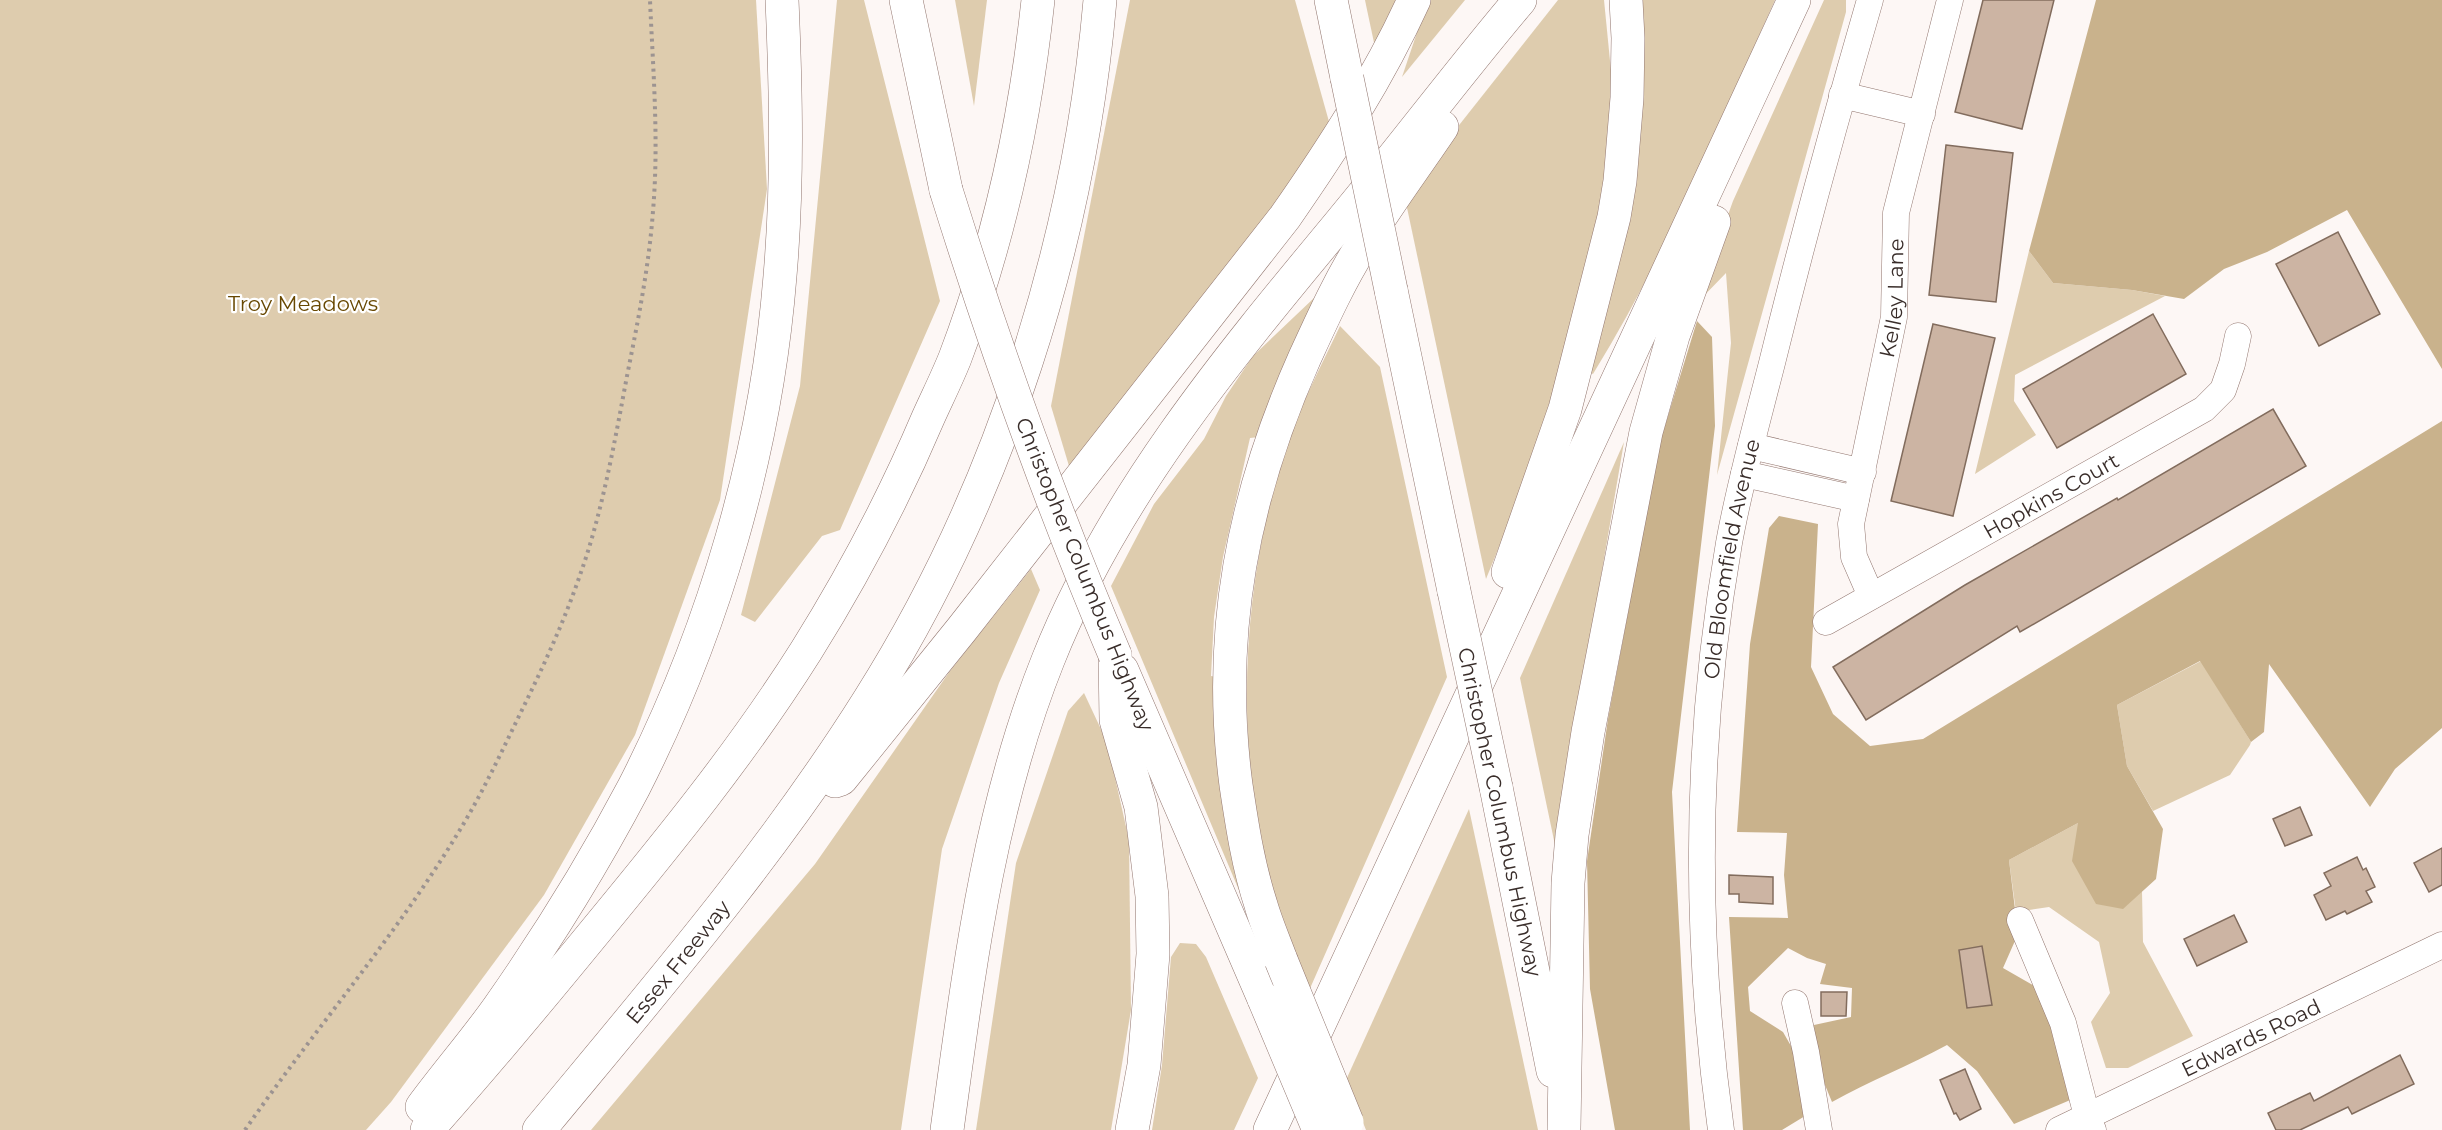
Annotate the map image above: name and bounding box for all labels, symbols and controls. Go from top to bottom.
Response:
street label: Kelley Lane [1873,238,1908,360]
park label: Troy Meadows [228,291,378,316]
street label: Christopher Columbus Highway [1011,414,1160,735]
street label: Old Bloomfield Avenue [1698,436,1764,680]
street label: Hopkins Court [1979,447,2123,543]
street label: Christopher Columbus Highway [1453,645,1547,979]
street label: Essex Freeway [620,894,735,1028]
street label: Edwards Road [2177,993,2325,1082]

